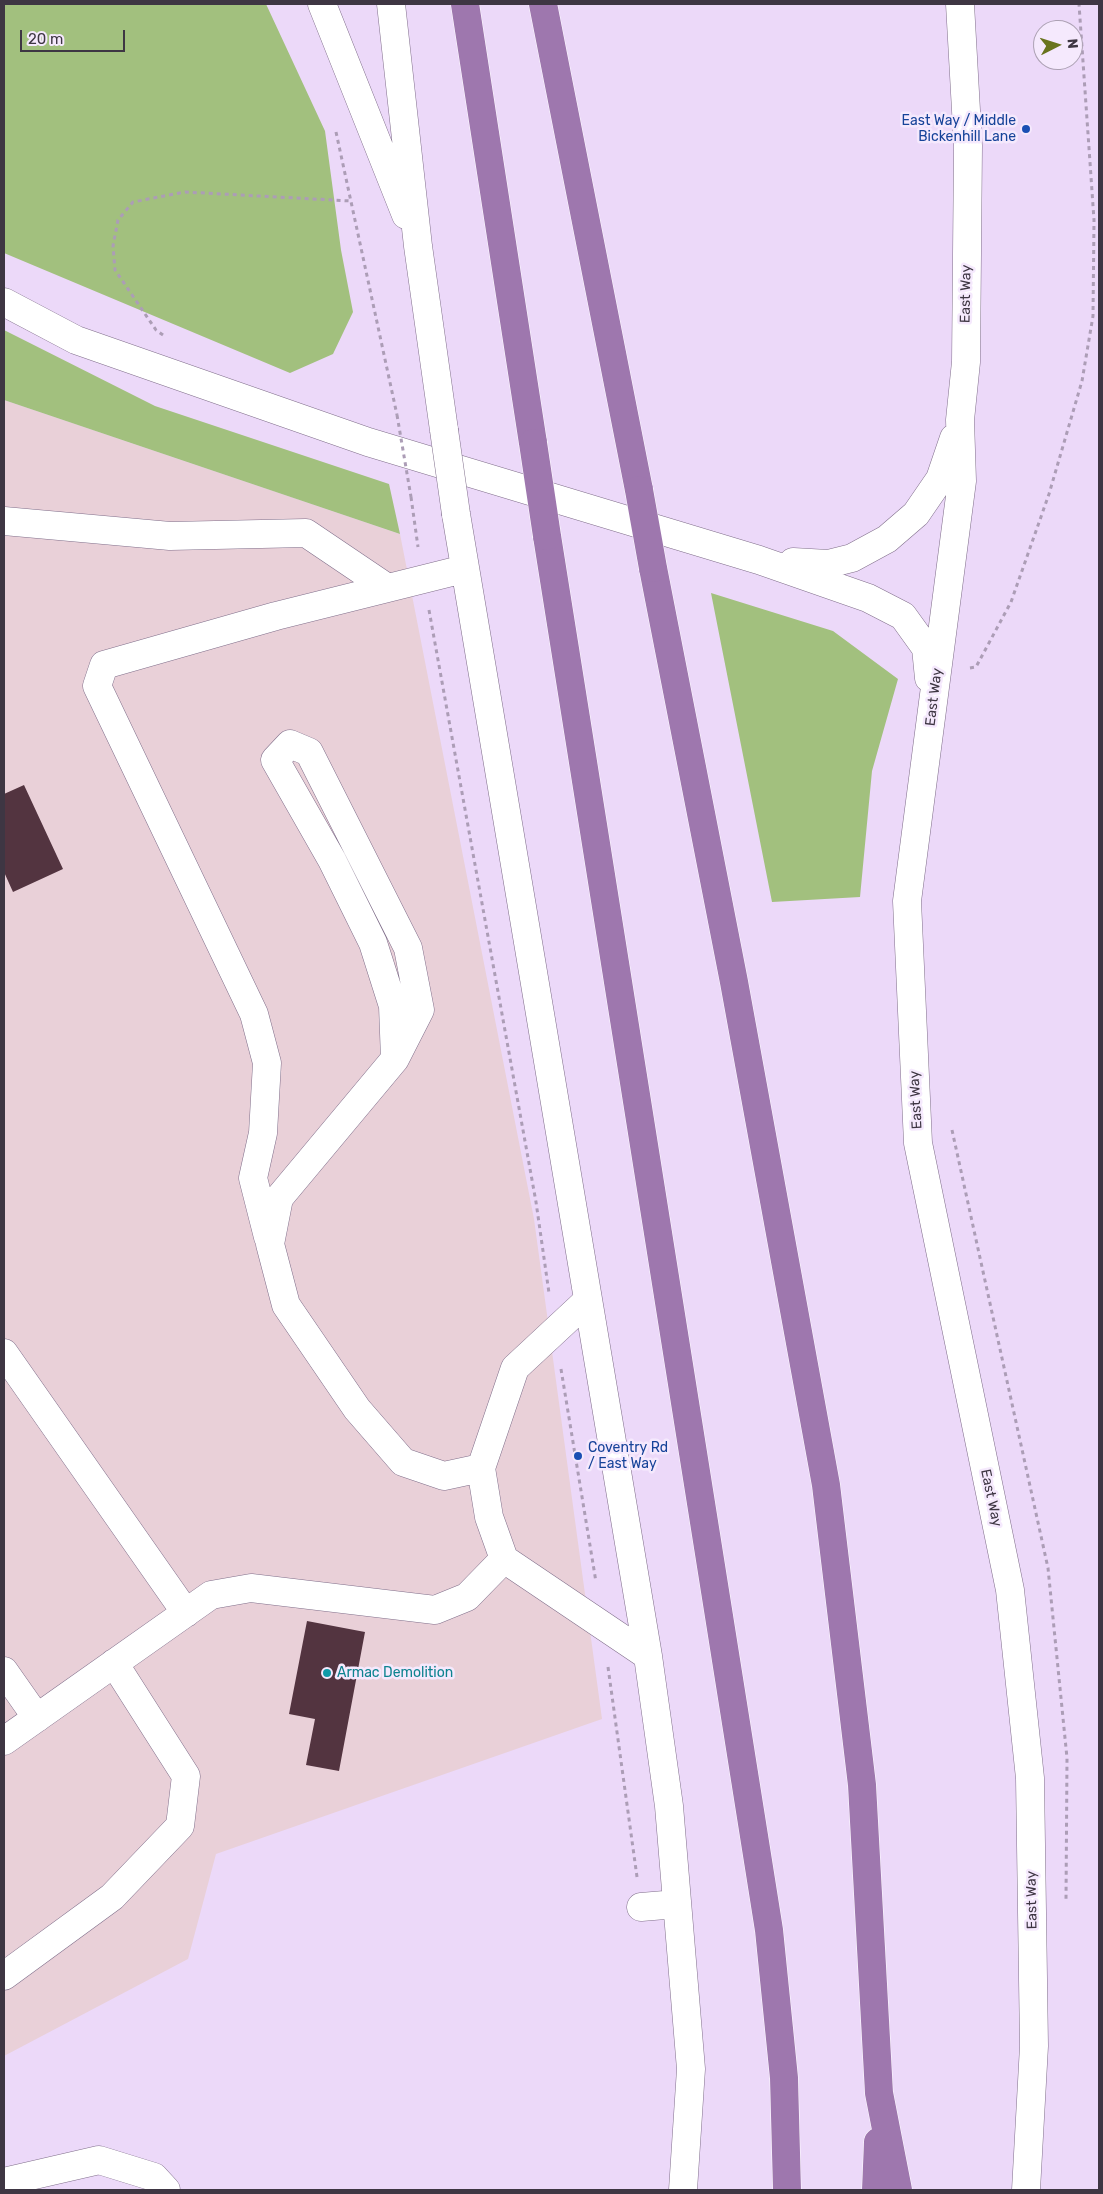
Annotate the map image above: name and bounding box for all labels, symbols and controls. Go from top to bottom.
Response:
scale bar [22,20,128,52]
north arrow [1033,20,1083,70]
text: 20 m [28,30,63,48]
text: N [1064,38,1081,49]
place label: East Way / Middle Bickenhill Lane [902,113,1016,146]
marker: East Way / Middle Bickenhill Lane [1020,123,1032,135]
street label: East Way [957,265,975,323]
street label: East Way [922,667,946,727]
street label: East Way [906,1070,926,1130]
place label: Coventry Rd / East Way [588,1440,668,1472]
marker: Coventry Rd / East Way [572,1450,584,1462]
street label: East Way [977,1468,1005,1528]
place label: Armac Demolition [337,1665,453,1681]
marker: Armac Demolition [321,1667,333,1679]
street label: East Way [1023,1871,1041,1929]

